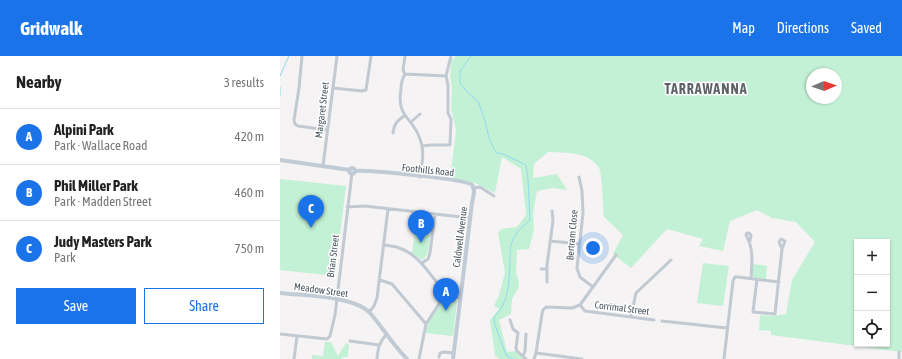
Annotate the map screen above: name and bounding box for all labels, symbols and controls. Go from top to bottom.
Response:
text: Gridwalk [20,17,82,39]
text: Map [732,20,755,36]
text: Directions [777,20,829,36]
text: Saved [851,20,882,36]
north arrow [806,68,842,104]
text: Nearby [16,72,62,92]
text: 3 results [224,75,264,90]
street label: Margaret Street [313,81,331,139]
district label: TARRAWANNA [664,81,748,97]
text: Alpini Park [54,121,114,138]
text: A [26,129,32,144]
text: 420 m [235,129,264,144]
text: Park · Wallace Road [54,138,147,153]
street label: Foothills Road [401,162,455,178]
text: Phil Miller Park [54,177,138,194]
text: B [26,185,32,200]
text: 460 m [235,185,264,200]
text: Park · Madden Street [54,194,152,209]
pin: C [298,195,324,228]
street label: Caldwell Avenue [451,206,469,268]
street label: Bertram Close [564,209,580,261]
pin: B [408,210,434,243]
text: Judy Masters Park [54,233,152,250]
street label: Brian Street [325,234,341,278]
your location [583,238,603,258]
map controls [854,239,890,347]
button: + [854,239,890,275]
text: C [26,241,32,256]
text: 750 m [235,241,264,256]
text: Park [54,250,76,265]
button: − [854,275,890,311]
pin: A [433,278,459,311]
street label: Meadow Street [293,281,349,299]
button: Save [16,288,136,324]
button: Share [144,288,264,324]
street label: Corrimal Street [594,299,650,317]
button: locate [854,311,890,347]

